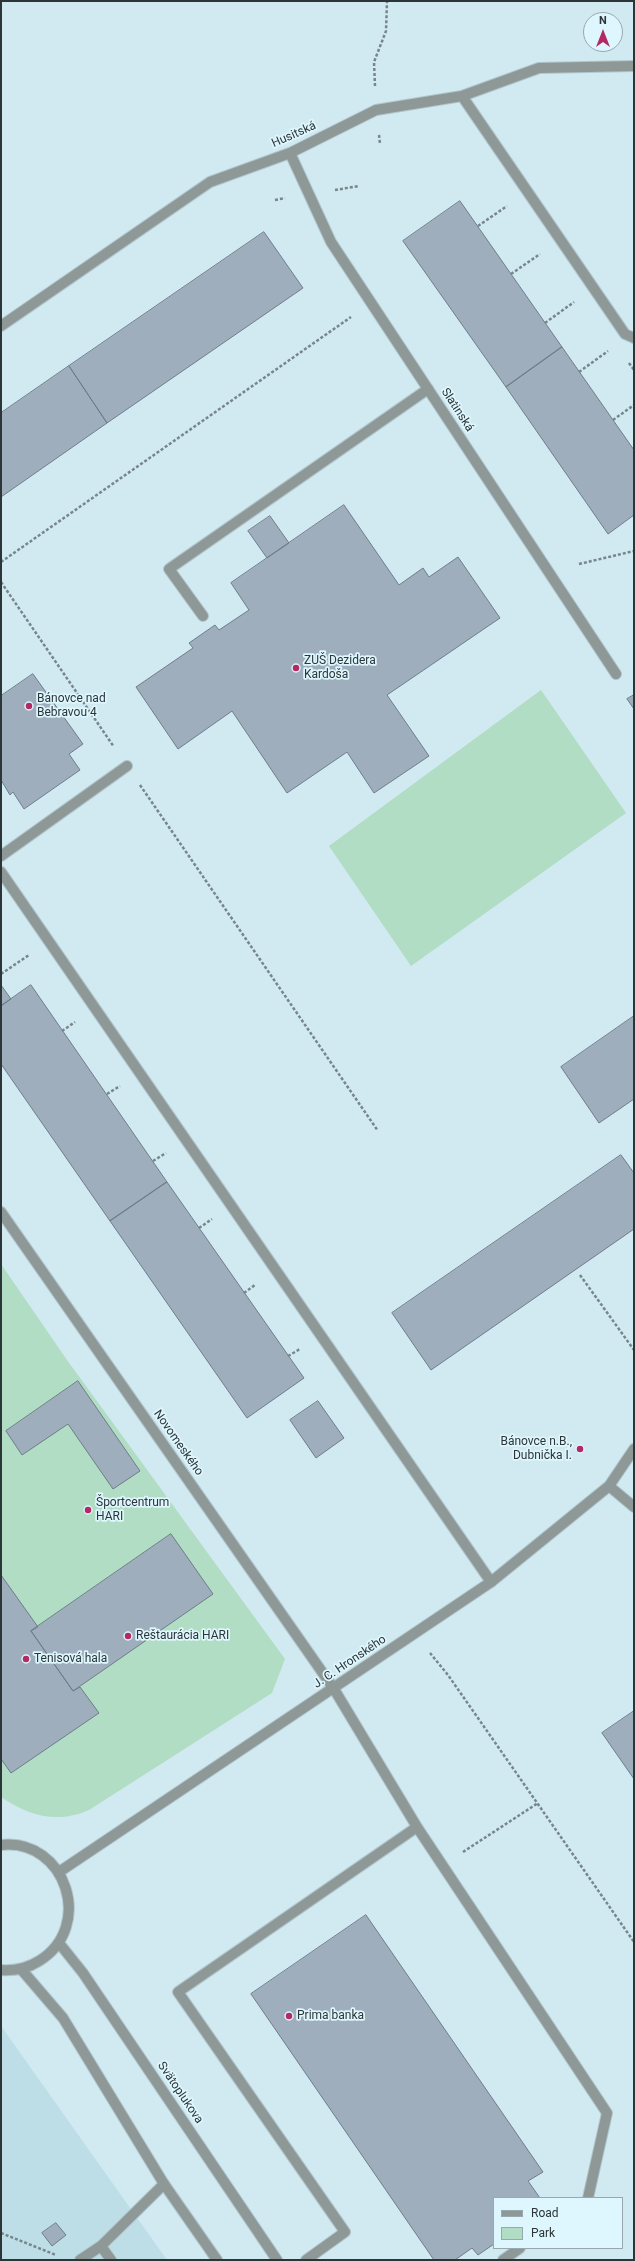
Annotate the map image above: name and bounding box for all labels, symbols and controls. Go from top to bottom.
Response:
north arrow [583,12,623,52]
text: N [599,14,607,27]
street label: Husitská [270,119,318,151]
street label: Slatinská [438,386,476,434]
place label: ZUŠ Dezidera Kardoša [304,654,376,682]
marker: ZUŠ Dezidera Kardoša [291,663,301,673]
place label: Bánovce nad Bebravou 4 [37,692,106,720]
marker: Bánovce nad Bebravou 4 [24,701,34,711]
street label: Novomeského [150,1407,206,1479]
place label: Bánovce n.B., Dubnička I. [500,1435,572,1463]
marker: Bánovce n.B., Dubnička I. [575,1444,585,1454]
place label: Športcentrum HARI [96,1496,169,1524]
marker: Športcentrum HARI [83,1505,93,1515]
place label: Reštaurácia HARI [136,1629,229,1643]
marker: Reštaurácia HARI [123,1631,133,1641]
street label: J. C. Hronského [311,1632,389,1692]
place label: Tenisová hala [34,1652,107,1666]
marker: Tenisová hala [21,1654,31,1664]
place label: Prima banka [297,2009,364,2023]
marker: Prima banka [284,2011,294,2021]
street label: Svätoplukova [154,2059,206,2127]
legend [493,2197,623,2249]
text: Road [531,2206,559,2220]
text: Park [531,2226,555,2240]

